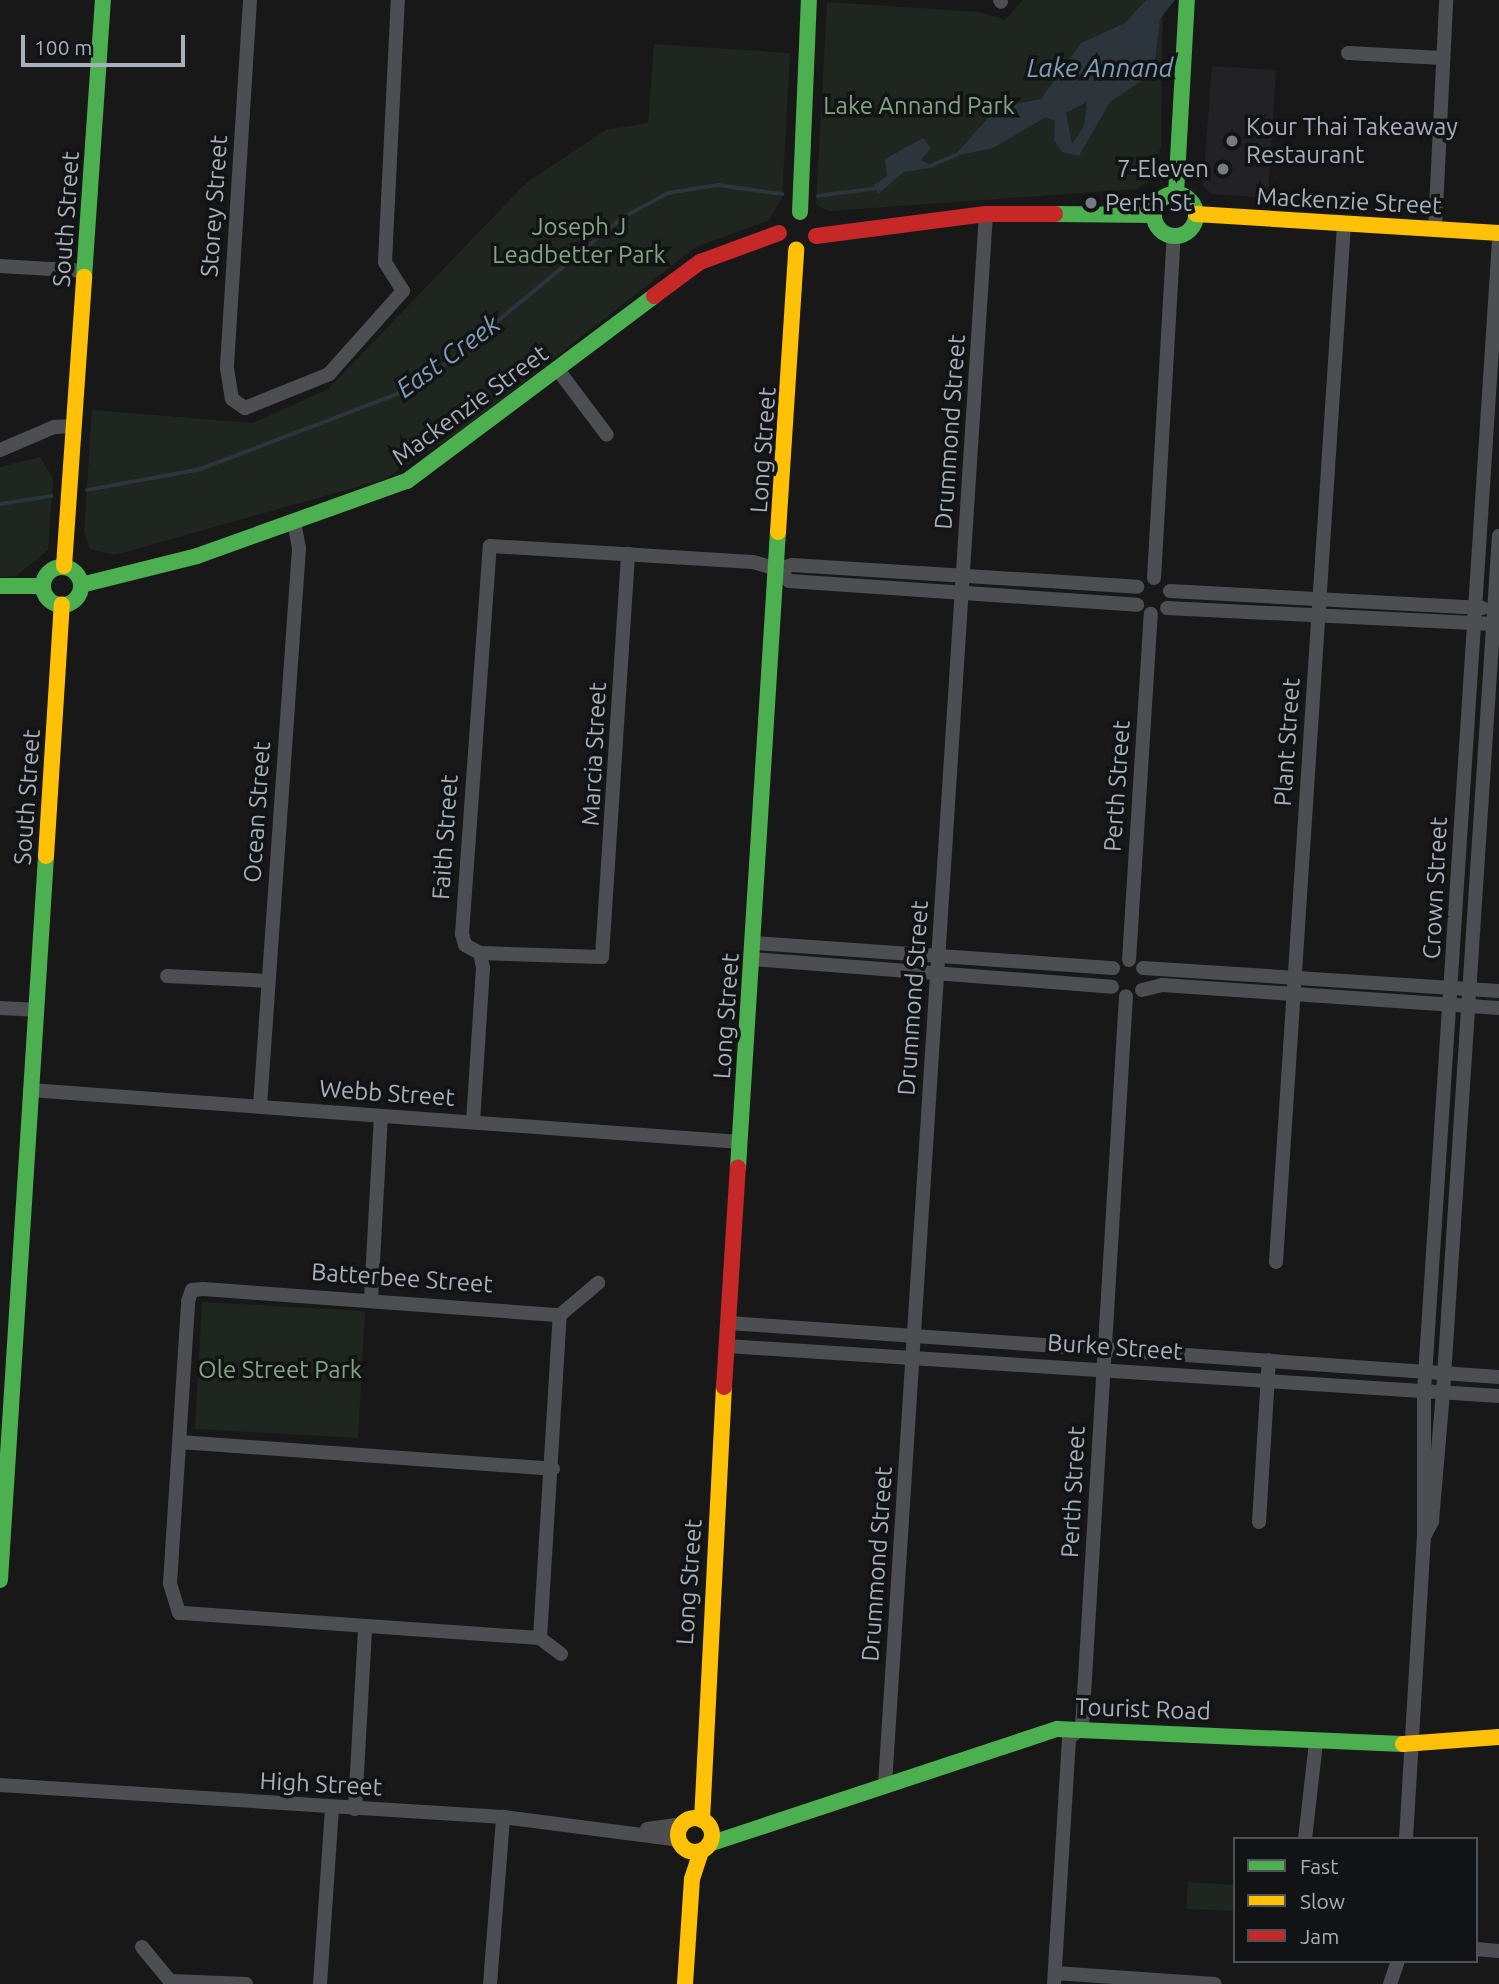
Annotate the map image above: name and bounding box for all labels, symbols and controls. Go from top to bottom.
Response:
scale bar [24,21,189,65]
text: 100 m [34,35,92,59]
water label: Lake Annand [1027,52,1173,84]
park label: Lake Annand Park [823,92,1015,120]
place label: Kour Thai Takeaway Restaurant [1246,113,1458,169]
marker: Kour Thai Takeaway Restaurant [1224,133,1240,149]
street label: Storey Street [195,134,233,278]
street label: South Street [47,150,85,288]
place label: 7-Eleven [1117,155,1209,183]
marker: 7-Eleven [1215,161,1231,177]
street label: Mackenzie Street [1256,182,1442,220]
place label: Perth St [1105,189,1192,217]
marker: Perth St [1083,195,1099,211]
park label: Joseph J Leadbetter Park [492,213,666,269]
water label: East Creek [390,308,506,404]
street label: Drummond Street [929,334,971,530]
street label: Mackenzie Street [386,339,554,471]
street label: Long Street [744,386,782,514]
street label: Plant Street [1268,677,1306,807]
street label: Marcia Street [576,681,612,827]
street label: Perth Street [1098,719,1136,853]
street label: South Street [8,728,46,866]
street label: Ocean Street [238,740,276,884]
street label: Faith Street [426,773,464,901]
street label: Crown Street [1417,816,1453,960]
street label: Drummond Street [892,900,934,1096]
street label: Long Street [707,952,745,1080]
street label: Webb Street [318,1074,456,1112]
street label: Batterbee Street [310,1257,494,1299]
street label: Burke Street [1046,1328,1184,1366]
park label: Ole Street Park [198,1356,362,1384]
street label: Perth Street [1055,1425,1091,1559]
street label: Drummond Street [856,1466,898,1662]
street label: Long Street [670,1518,708,1646]
street label: Tourist Road [1075,1692,1211,1726]
street label: High Street [259,1766,383,1802]
legend [1233,1837,1478,1963]
text: Fast [1300,1854,1338,1878]
text: Slow [1300,1889,1345,1913]
text: Jam [1300,1924,1339,1948]

